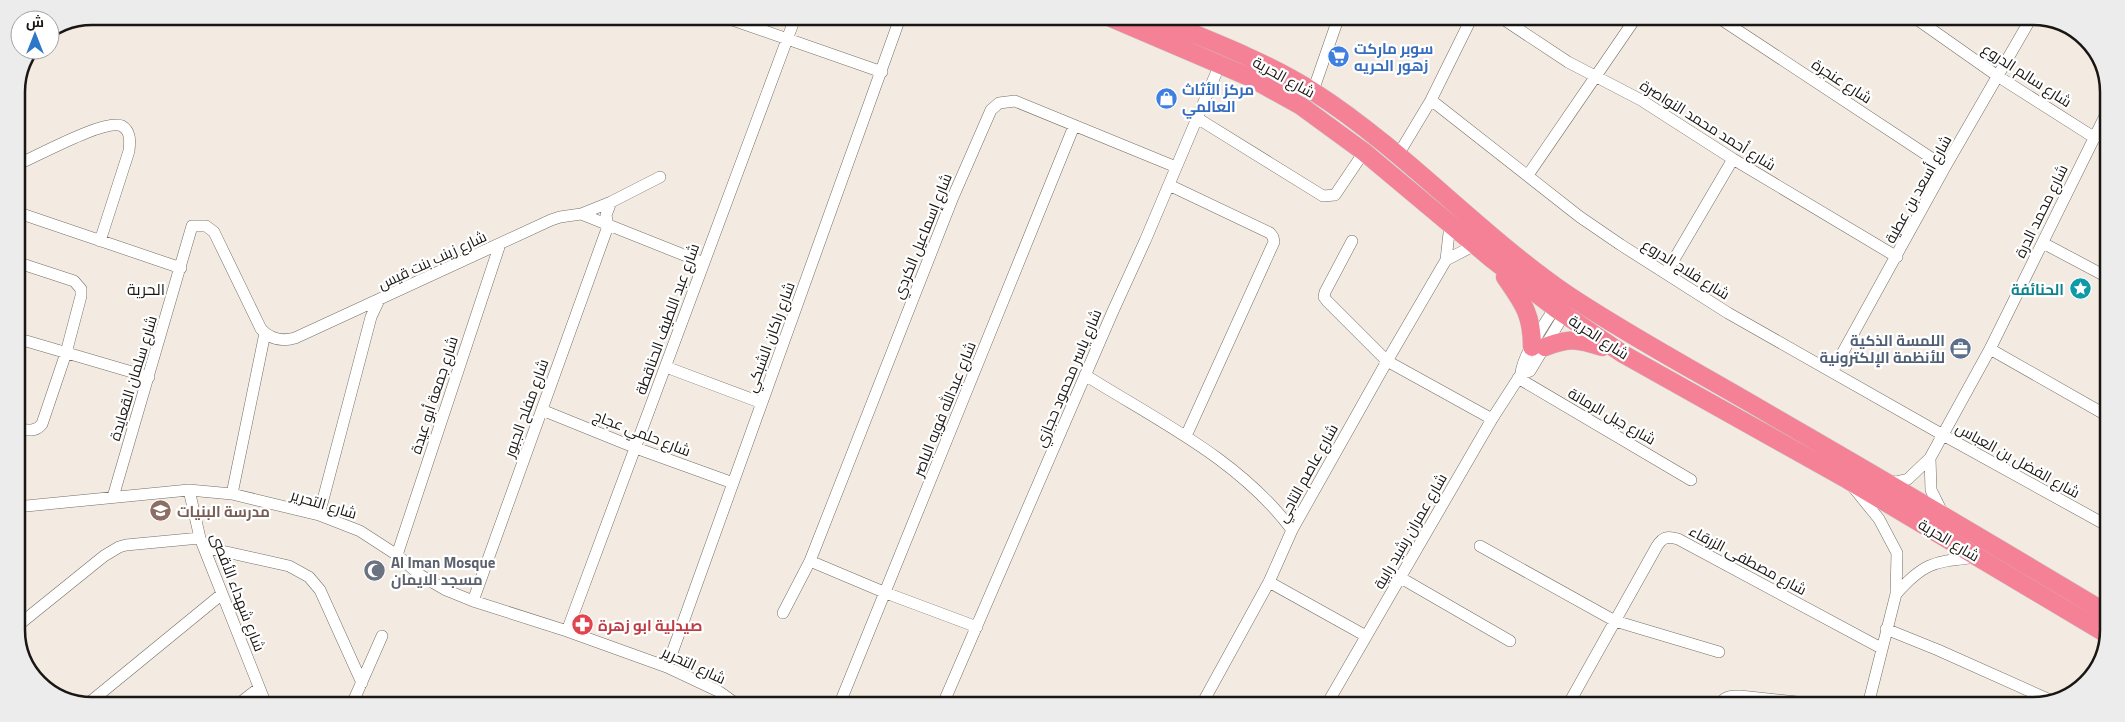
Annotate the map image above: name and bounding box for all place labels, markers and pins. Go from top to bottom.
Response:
place label: سوبر ماركت زهور الحريه [1354,37,1433,77]
supermarket icon: سوبر ماركت زهور الحريه [1326,45,1350,69]
place label: مركز الأثاث العالمي [1182,78,1254,119]
shop icon: مركز الأثاث العالمي [1154,86,1178,110]
place icon: الحنائفة [2068,277,2092,301]
place label: الحنائفة [2011,278,2064,301]
place label: اللمسة الذكية للأنظمة الإلكترونية [1820,329,1945,369]
office icon: اللمسة الذكية للأنظمة الإلكترونية [1949,337,1973,361]
school or university icon: مدرسة البنيات [149,499,173,523]
place label: مدرسة البنيات [177,500,270,523]
place label: Al Iman Mosque مسجد الايمان [391,551,496,591]
mosque icon: Al Iman Mosque مسجد الايمان [363,559,387,583]
pharmacy icon: صيدلية ابو زهرة [570,613,594,637]
place label: صيدلية ابو زهرة [598,614,703,637]

